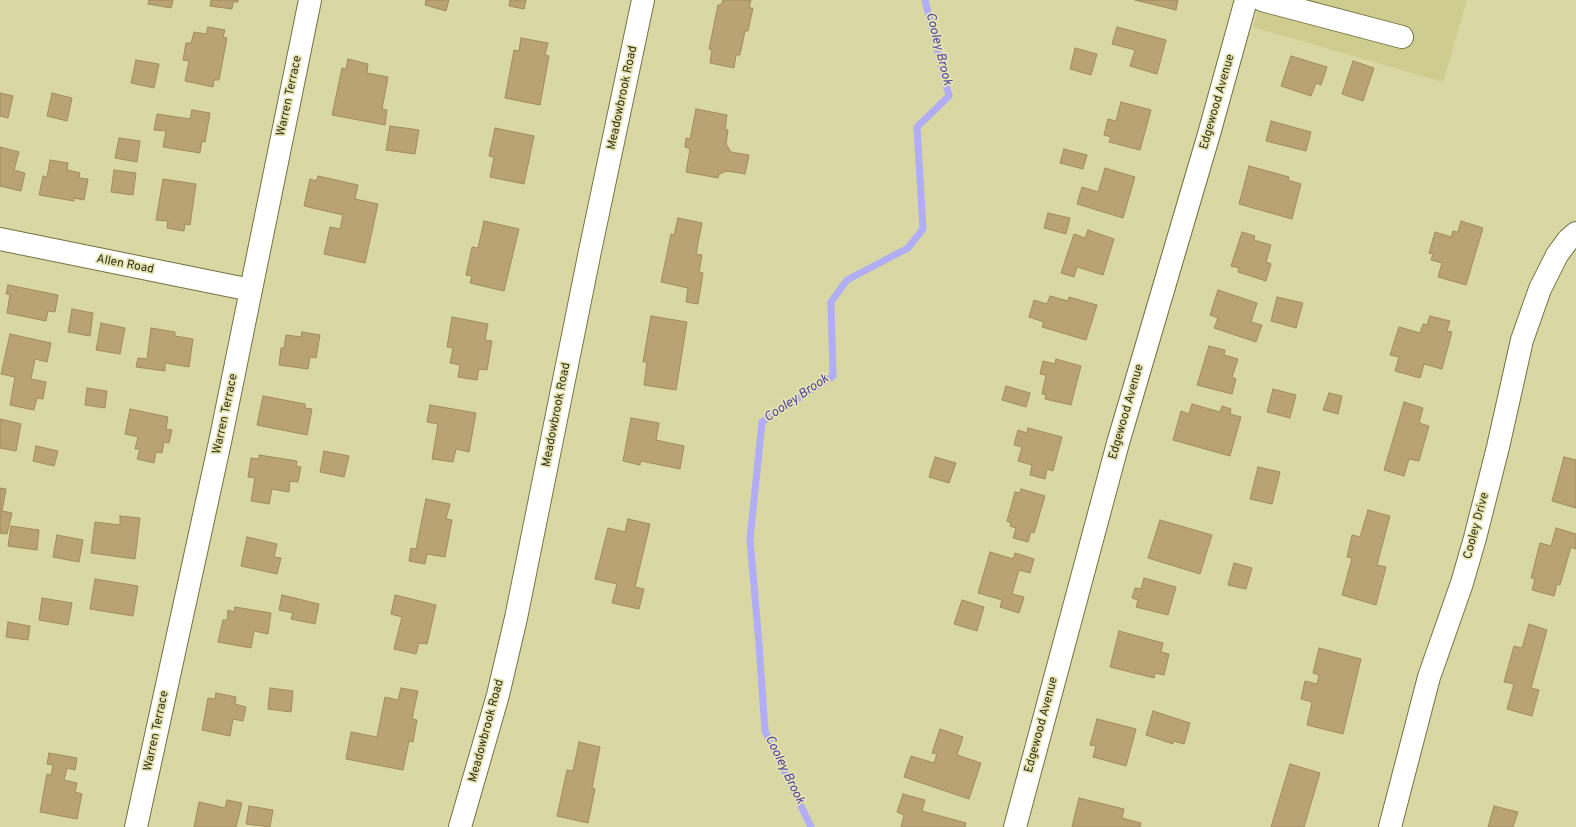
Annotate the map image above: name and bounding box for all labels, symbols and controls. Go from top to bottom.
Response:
water label: Cooley Brook [921,11,955,87]
street label: Meadowbrook Road [605,45,641,151]
street label: Edgewood Avenue [1198,53,1238,151]
street label: Warren Terrace [274,54,306,138]
street label: Allen Road [95,252,155,278]
street label: Meadowbrook Road [540,362,574,468]
street label: Edgewood Avenue [1107,363,1147,461]
street label: Warren Terrace [210,372,242,456]
water label: Cooley Brook [762,372,832,426]
street label: Cooley Drive [1461,491,1493,561]
street label: Edgewood Avenue [1022,676,1062,774]
street label: Meadowbrook Road [466,678,508,784]
street label: Warren Terrace [141,689,173,773]
water label: Cooley Brook [761,733,807,807]

